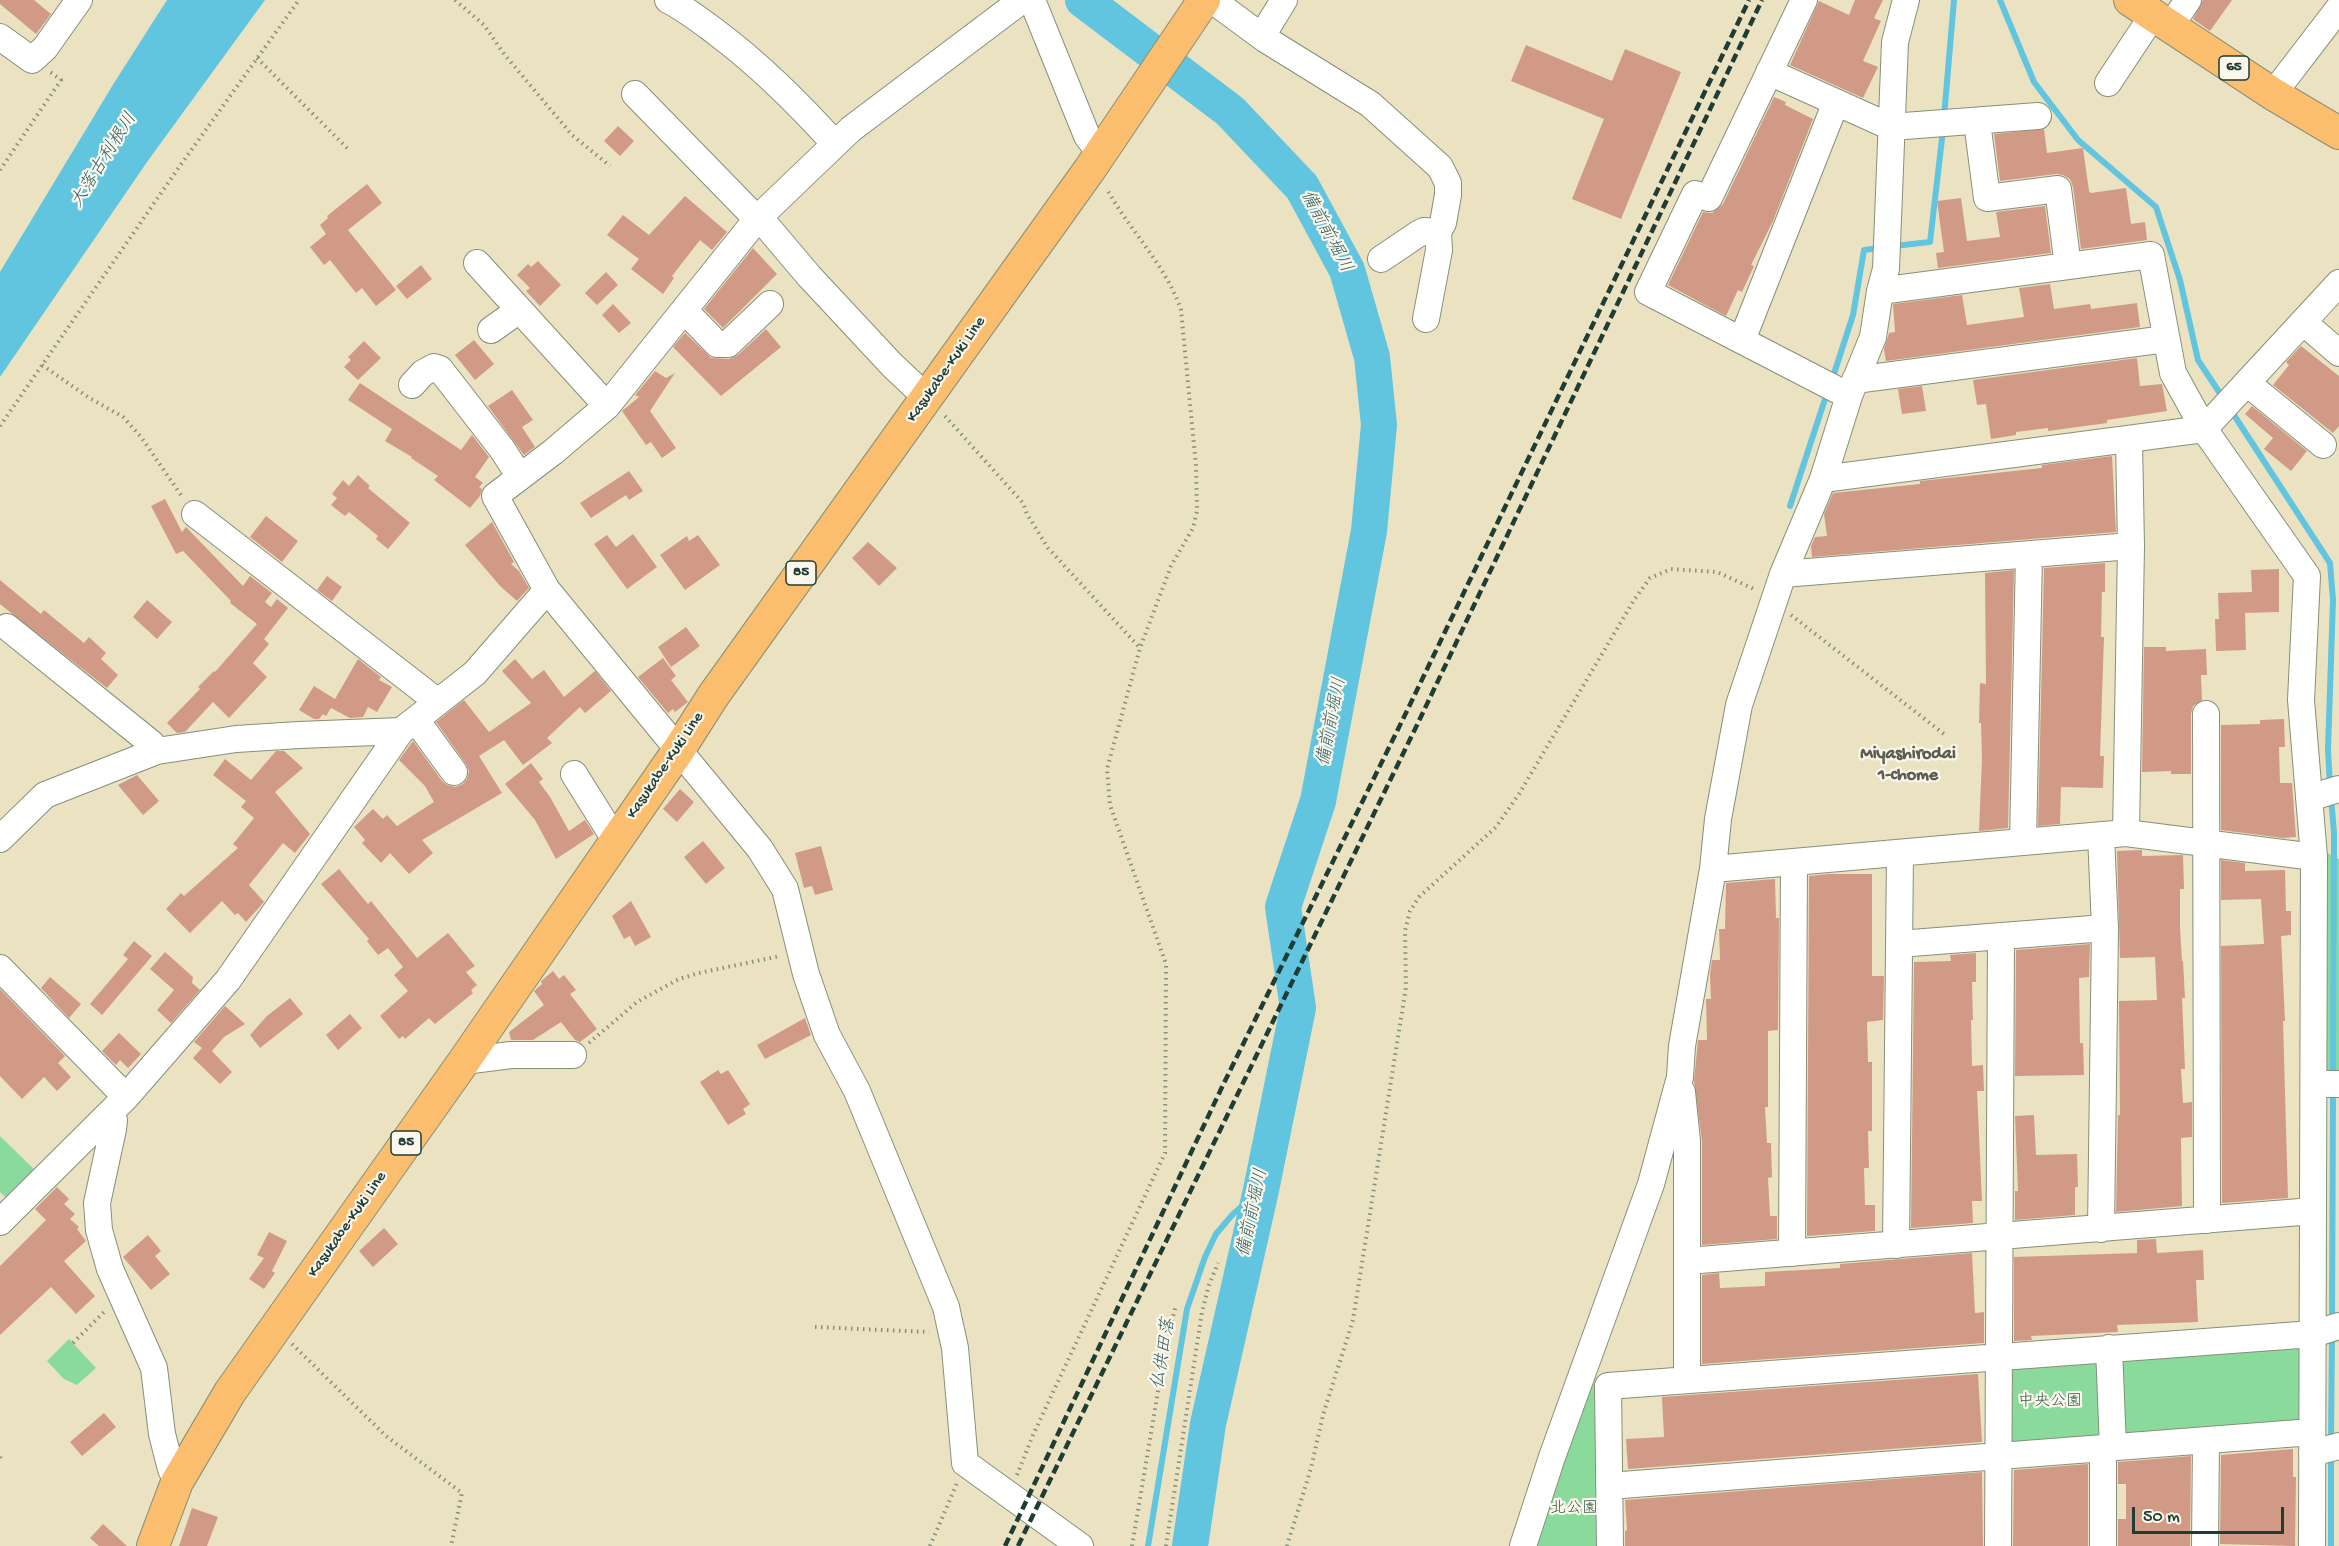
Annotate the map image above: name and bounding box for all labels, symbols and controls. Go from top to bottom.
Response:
road number: 65 [2219,56,2249,80]
water label: 大落古利根川 [67,109,143,213]
water label: 備前前堀川 [1294,187,1356,277]
street label: Kasukabe-Kuki Line [903,313,991,427]
road number: 85 [786,561,816,585]
water label: 備前前堀川 [1314,676,1352,768]
street label: Kasukabe-Kuki Line [623,709,709,823]
district label: Miyashirodai 1-chome [1860,744,1956,786]
road number: 85 [391,1131,421,1155]
water label: 備前前堀川 [1234,1167,1274,1259]
street label: Kasukabe-Kuki Line [304,1168,392,1282]
water label: 仏供田落 [1149,1317,1181,1391]
park label: 中央公園 [2018,1393,2082,1413]
scale bar [2135,1495,2286,1533]
park label: 北公園 [1550,1500,1598,1520]
text: 50 m [2143,1507,2180,1528]

